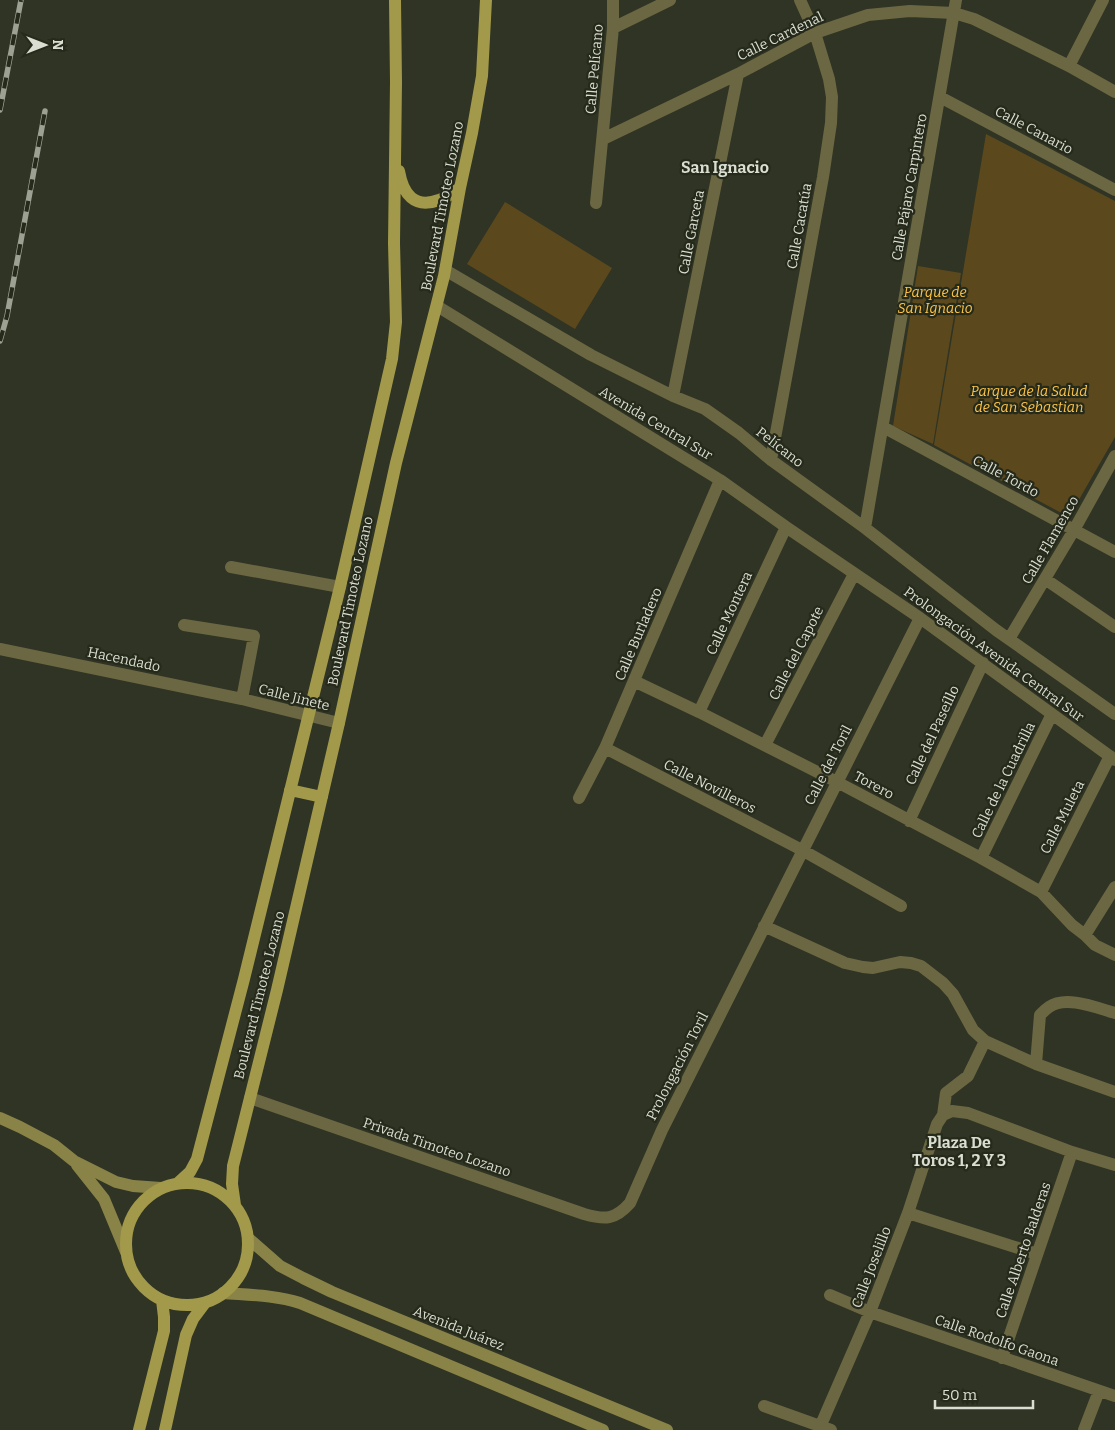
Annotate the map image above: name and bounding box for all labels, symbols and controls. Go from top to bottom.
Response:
street label: Calle Cardenal [734,8,826,65]
north arrow [20,20,70,70]
street label: Calle Pelícano [582,23,607,115]
text: N [49,40,66,51]
street label: Calle Canario [992,103,1076,158]
street label: Calle Pájaro Carpintero [888,112,931,262]
street label: Boulevard Timoteo Lozano [418,120,467,292]
district label: San Ignacio [681,158,769,177]
street label: Calle Cacatúa [784,181,816,271]
street label: Calle Garceta [675,188,708,276]
park label: Parque de San Ignacio [898,284,973,317]
street label: Avenida Central Sur [596,383,715,464]
park label: Parque de la Salud de San Sebastian [971,383,1087,416]
street label: Pelícano [753,424,807,471]
street label: Calle Tordo [970,452,1042,501]
street label: Calle Flamenco [1018,493,1083,587]
street label: Boulevard Timoteo Lozano [324,515,377,687]
street label: Calle Montera [703,569,756,658]
street label: Prolongación Avenida Central Sur [900,583,1087,725]
street label: Calle Burladero [611,585,666,683]
street label: Calle del Capote [765,603,827,703]
street label: Hacendado [86,643,162,676]
street label: Calle Jinete [257,680,331,715]
street label: Calle del Paseíllo [902,683,963,788]
street label: Calle de la Cuadrilla [968,719,1039,841]
street label: Calle del Toril [801,722,856,808]
street label: Calle Novilleros [661,756,759,817]
street label: Torero [851,768,897,803]
street label: Calle Muleta [1037,777,1088,857]
street label: Boulevard Timoteo Lozano [230,909,289,1081]
street label: Prolongación Toril [643,1009,712,1123]
street label: Privada Timoteo Lozano [361,1114,513,1181]
district label: Plaza De Toros 1, 2 Y 3 [912,1133,1006,1170]
street label: Calle Alberto Balderas [992,1180,1055,1320]
street label: Calle Joselillo [848,1224,895,1310]
street label: Avenida Juárez [411,1302,507,1355]
street label: Calle Rodolfo Gaona [933,1311,1061,1370]
scale bar [935,1378,1032,1410]
text: 50 m [942,1386,978,1404]

